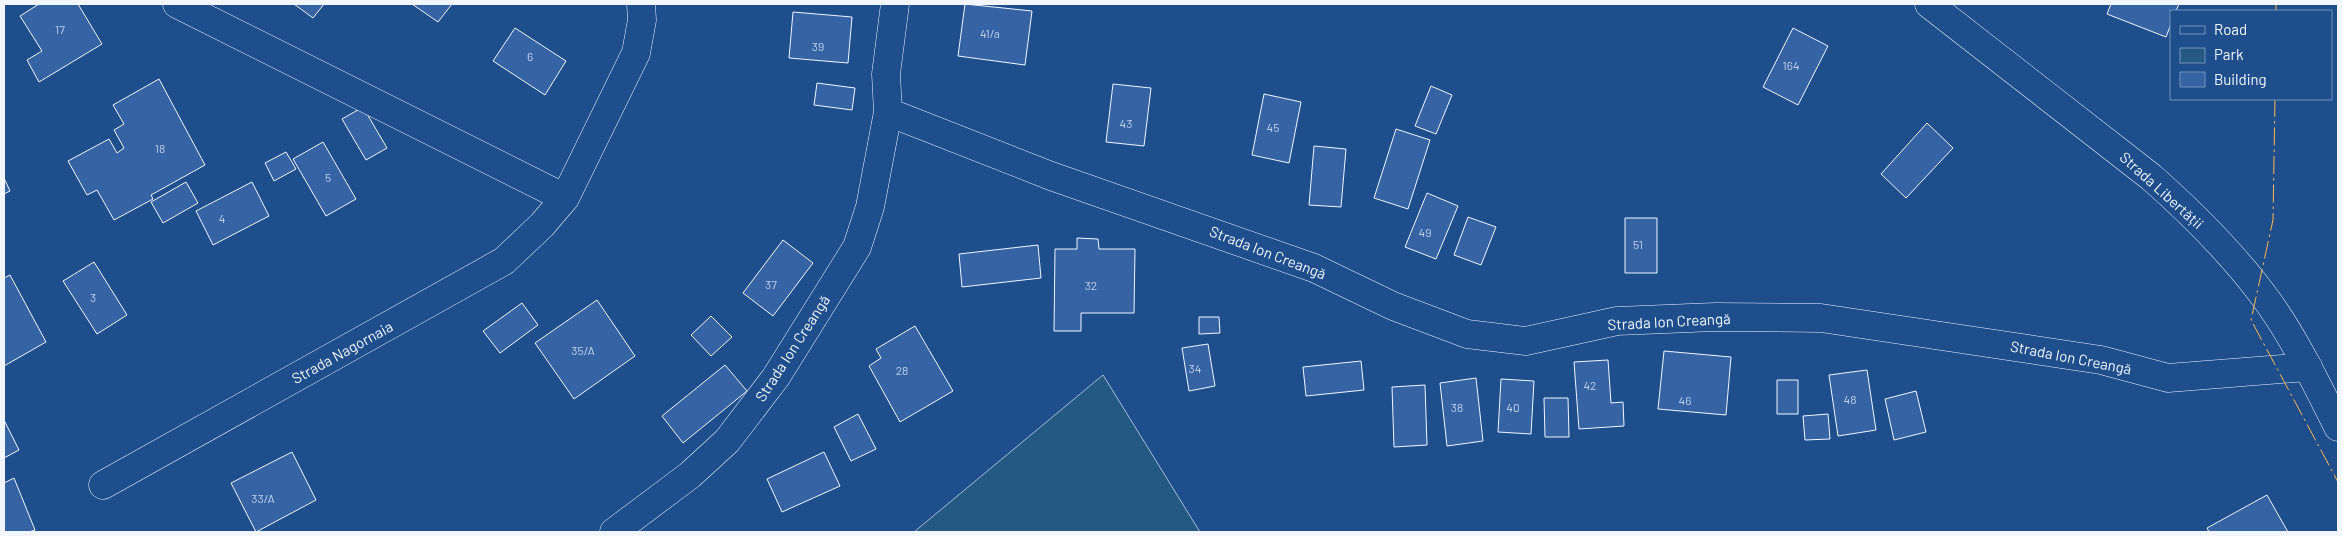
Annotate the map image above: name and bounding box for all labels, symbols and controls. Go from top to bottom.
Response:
legend [2170,10,2332,100]
text: Road [2214,20,2247,38]
house number: 17 [55,22,65,36]
house number: 41/a [980,26,1000,40]
house number: 39 [812,39,824,53]
text: Park [2214,45,2244,63]
house number: 6 [527,49,533,63]
house number: 164 [1783,58,1800,72]
text: Building [2214,70,2267,88]
house number: 43 [1120,116,1132,130]
house number: 45 [1267,120,1279,134]
house number: 18 [155,141,165,155]
street label: Strada Libertății [2116,148,2208,232]
house number: 5 [325,170,331,184]
house number: 4 [219,211,225,225]
street label: Strada Ion Creangă [1207,222,1329,282]
house number: 49 [1419,225,1431,239]
house number: 51 [1633,237,1643,251]
house number: 37 [765,277,777,291]
house number: 32 [1085,278,1097,292]
house number: 3 [90,290,96,304]
street label: Strada Ion Creangă [751,291,833,405]
street label: Strada Ion Creangă [1607,309,1731,333]
street label: Strada Nagornaia [288,317,396,387]
street label: Strada Ion Creangă [2009,336,2133,378]
house number: 35/A [571,343,595,357]
house number: 34 [1189,361,1201,375]
house number: 28 [896,363,908,377]
house number: 42 [1583,378,1597,392]
house number: 48 [1844,392,1856,406]
house number: 46 [1679,393,1691,407]
house number: 38 [1451,400,1463,414]
house number: 40 [1506,400,1520,414]
house number: 33/A [251,491,275,505]

